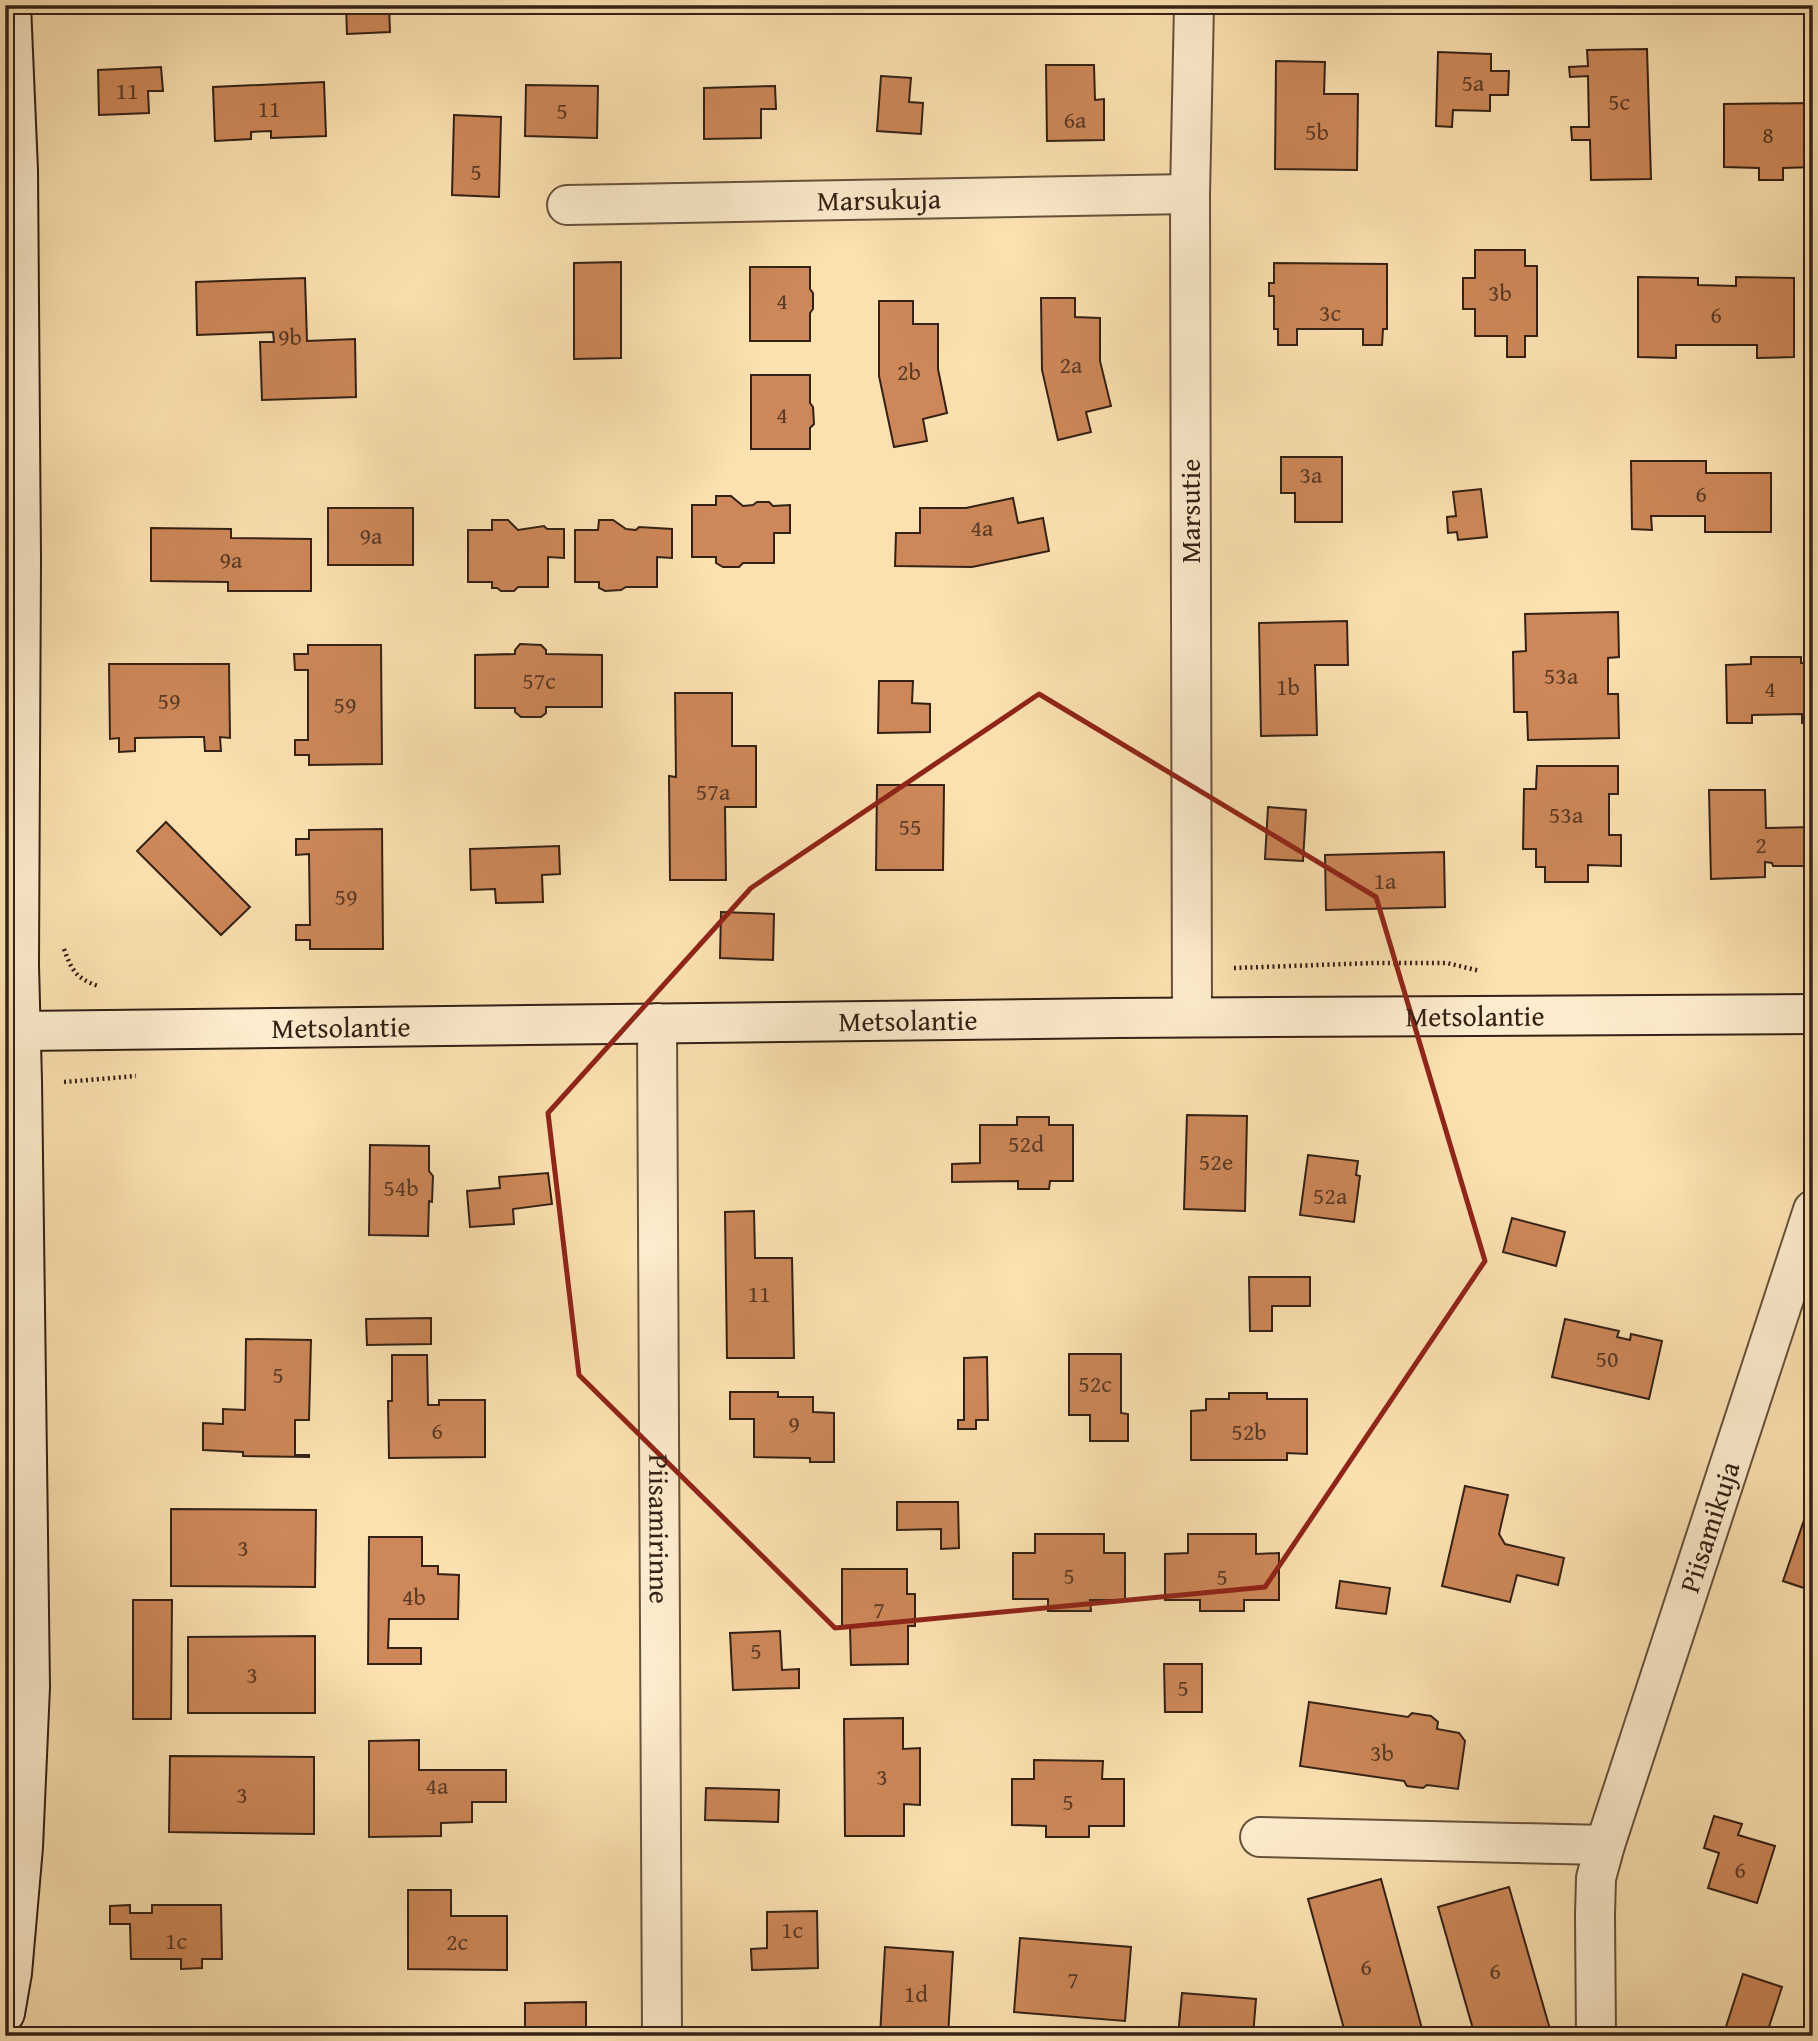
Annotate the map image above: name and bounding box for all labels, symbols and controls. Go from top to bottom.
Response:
house number: 5a [1462,65,1485,100]
house number: 11 [115,73,139,108]
house number: 5c [1608,84,1630,119]
house number: 11 [257,91,281,126]
house number: 5 [556,93,568,128]
house number: 6a [1064,102,1087,137]
house number: 5b [1305,114,1329,149]
house number: 8 [1762,117,1774,152]
house number: 5 [470,154,482,189]
street label: Marsukuja [817,177,942,221]
house number: 3b [1488,275,1512,310]
house number: 4 [776,283,788,318]
house number: 3c [1319,295,1341,330]
house number: 6 [1710,297,1722,332]
house number: 9b [278,319,302,354]
house number: 2a [1060,347,1083,382]
house number: 2b [897,354,921,389]
house number: 4 [776,397,788,432]
house number: 3a [1300,457,1323,492]
street label: Marsutie [1169,459,1210,563]
house number: 6 [1695,476,1707,511]
house number: 4a [971,510,994,545]
house number: 9a [360,518,383,553]
house number: 9a [220,542,243,577]
house number: 53a [1544,658,1579,693]
house number: 57c [522,663,556,698]
house number: 1b [1276,669,1300,704]
house number: 4 [1764,671,1776,706]
house number: 59 [157,683,181,718]
house number: 59 [333,687,357,722]
house number: 57a [696,774,731,809]
house number: 53a [1549,797,1584,832]
house number: 55 [898,809,922,844]
house number: 2 [1755,827,1767,862]
house number: 1a [1374,863,1397,898]
house number: 59 [334,879,358,914]
street label: Metsolantie [1405,995,1545,1036]
street label: Metsolantie [838,999,978,1041]
street label: Metsolantie [271,1005,411,1048]
house number: 52d [1008,1126,1044,1161]
house number: 52e [1199,1144,1233,1179]
house number: 54b [383,1170,419,1205]
house number: 52a [1313,1178,1348,1213]
house number: 11 [747,1276,771,1311]
house number: 50 [1595,1341,1619,1376]
house number: 5 [272,1357,284,1392]
house number: 52c [1078,1366,1112,1401]
house number: 9 [788,1406,800,1441]
house number: 6 [431,1413,443,1448]
house number: 52b [1231,1414,1267,1449]
street label: Piisamirinne [639,1454,681,1604]
street label: Piisamikuja [1668,1455,1750,1598]
house number: 3 [237,1530,249,1565]
house number: 5 [1063,1558,1075,1593]
house number: 5 [1216,1559,1228,1594]
house number: 4b [402,1579,426,1614]
house number: 7 [873,1592,885,1627]
house number: 5 [750,1633,762,1668]
house number: 3 [246,1657,258,1692]
house number: 5 [1177,1670,1189,1705]
house number: 3b [1370,1735,1394,1770]
house number: 3 [876,1759,888,1794]
house number: 4a [426,1768,449,1803]
house number: 3 [236,1777,248,1812]
house number: 5 [1062,1784,1074,1819]
house number: 6 [1734,1852,1746,1887]
house number: 1c [781,1912,803,1947]
house number: 1c [165,1923,187,1958]
house number: 2c [446,1924,468,1959]
house number: 6 [1360,1949,1372,1984]
house number: 6 [1489,1953,1501,1988]
house number: 7 [1067,1962,1079,1997]
house number: 1d [904,1976,928,2011]

